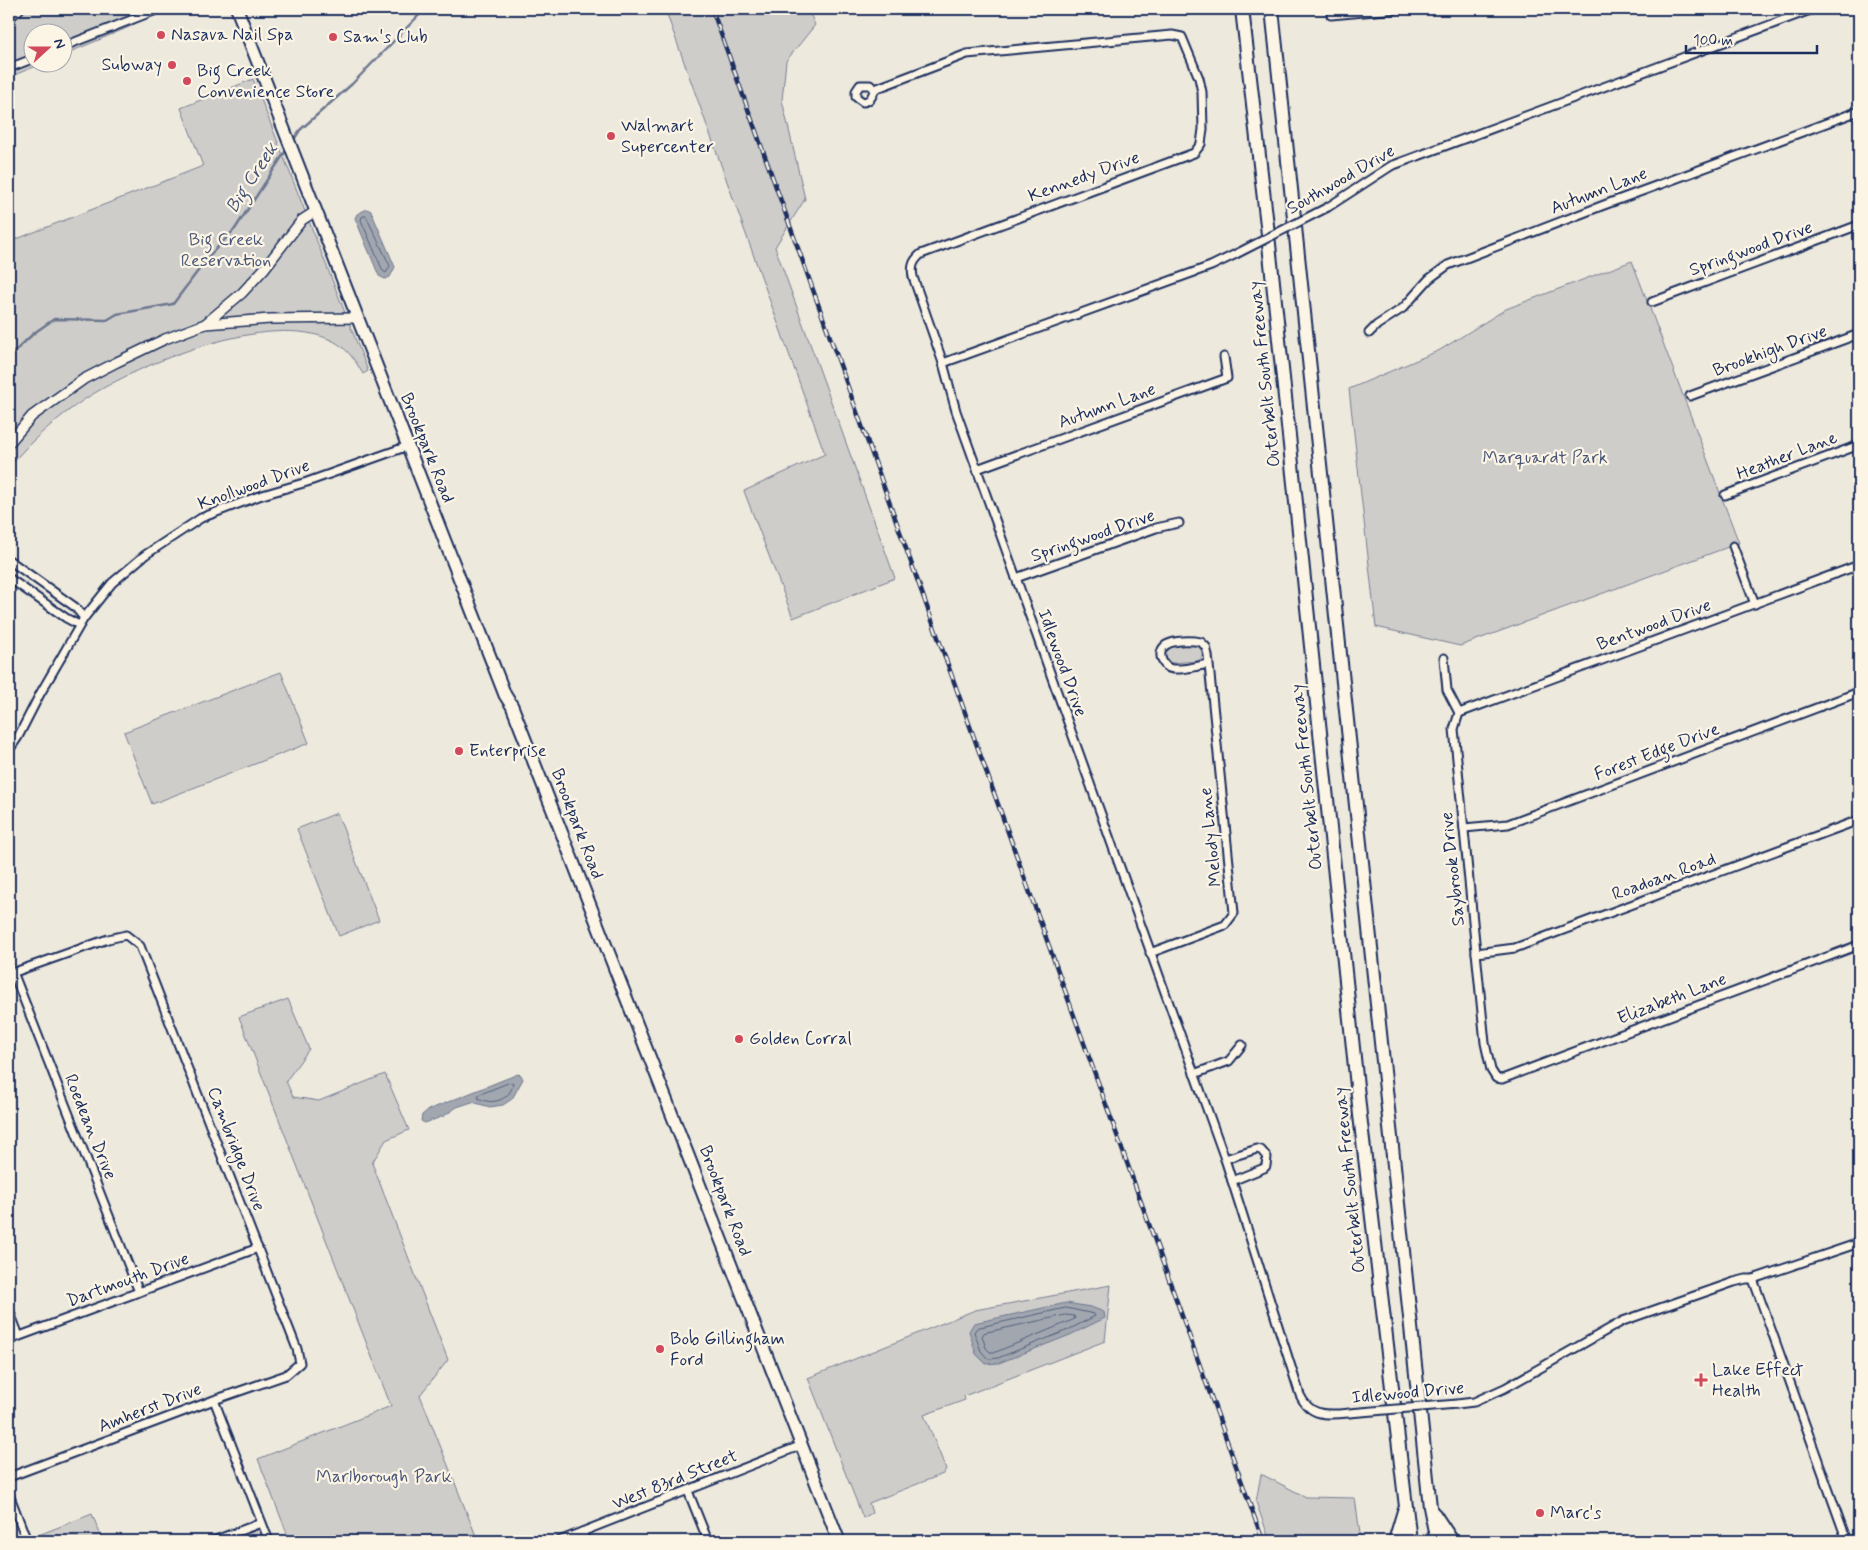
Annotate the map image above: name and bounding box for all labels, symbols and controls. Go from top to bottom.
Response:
north arrow [22,22,72,72]
scale bar [1686,22,1817,54]
place label: Nasava Nail Spa [171,23,294,47]
place label: Sam's Club [343,25,428,49]
marker: Nasava Nail Spa [155,29,167,41]
marker: Sam's Club [327,31,339,43]
text: 100 m [1693,31,1733,51]
text: N [49,36,69,51]
place label: Subway [101,53,162,77]
marker: Subway [166,59,178,71]
place label: Big Creek Convenience Store [197,59,335,104]
marker: Big Creek Convenience Store [181,75,193,87]
place label: Walmart Supercenter [621,114,714,159]
marker: Walmart Supercenter [605,130,617,142]
water label: Big Creek [220,137,286,219]
street label: Southwood Drive [1283,139,1399,221]
street label: Kennedy Drive [1025,146,1143,208]
street label: Autumn Lane [1547,162,1651,220]
street label: Springwood Drive [1686,216,1817,284]
park label: Big Creek Reservation [181,228,271,273]
street label: Outerbelt South Freeway [1243,280,1287,468]
street label: Brookhigh Drive [1710,319,1831,384]
street label: Autumn Lane [1055,377,1159,435]
street label: Brookpark Road [394,389,460,507]
street label: Heather Lane [1733,426,1841,486]
park label: Marquardt Park [1482,446,1608,470]
street label: Knollwood Drive [195,454,313,516]
street label: Springwood Drive [1028,504,1159,570]
street label: Bentwood Drive [1594,593,1714,657]
street label: Idlewood Drive [1031,606,1093,720]
street label: Outerbelt South Freeway [1285,683,1329,871]
street label: Forest Edge Drive [1591,717,1724,789]
place label: Enterprise [469,739,547,763]
marker: Enterprise [453,745,465,757]
street label: Brookpark Road [545,765,609,883]
street label: Melody Lane [1194,786,1228,888]
street label: Saybrook Drive [1435,811,1471,927]
street label: Roadoan Road [1609,847,1719,907]
street label: Elizabeth Lane [1614,967,1730,1031]
place label: Golden Corral [749,1027,852,1051]
marker: Golden Corral [733,1033,745,1045]
street label: Roedean Drive [58,1071,122,1183]
street label: Cambridge Drive [200,1083,271,1215]
street label: Outerbelt South Freeway [1328,1086,1372,1274]
street label: Brookpark Road [693,1142,757,1260]
street label: Dartmouth Drive [63,1247,193,1313]
place label: Bob Gillingham Ford [670,1327,785,1372]
marker: Bob Gillingham Ford [654,1343,666,1355]
place label: Lake Effect Health [1712,1358,1804,1403]
marker: Lake Effect Health [1694,1373,1708,1387]
street label: Idlewood Drive [1351,1376,1465,1410]
street label: Amherst Drive [95,1377,205,1439]
street label: West 83rd Street [609,1444,741,1516]
park label: Marlborough Park [316,1465,452,1489]
place label: Marc's [1550,1501,1602,1525]
marker: Marc's [1534,1507,1546,1519]

